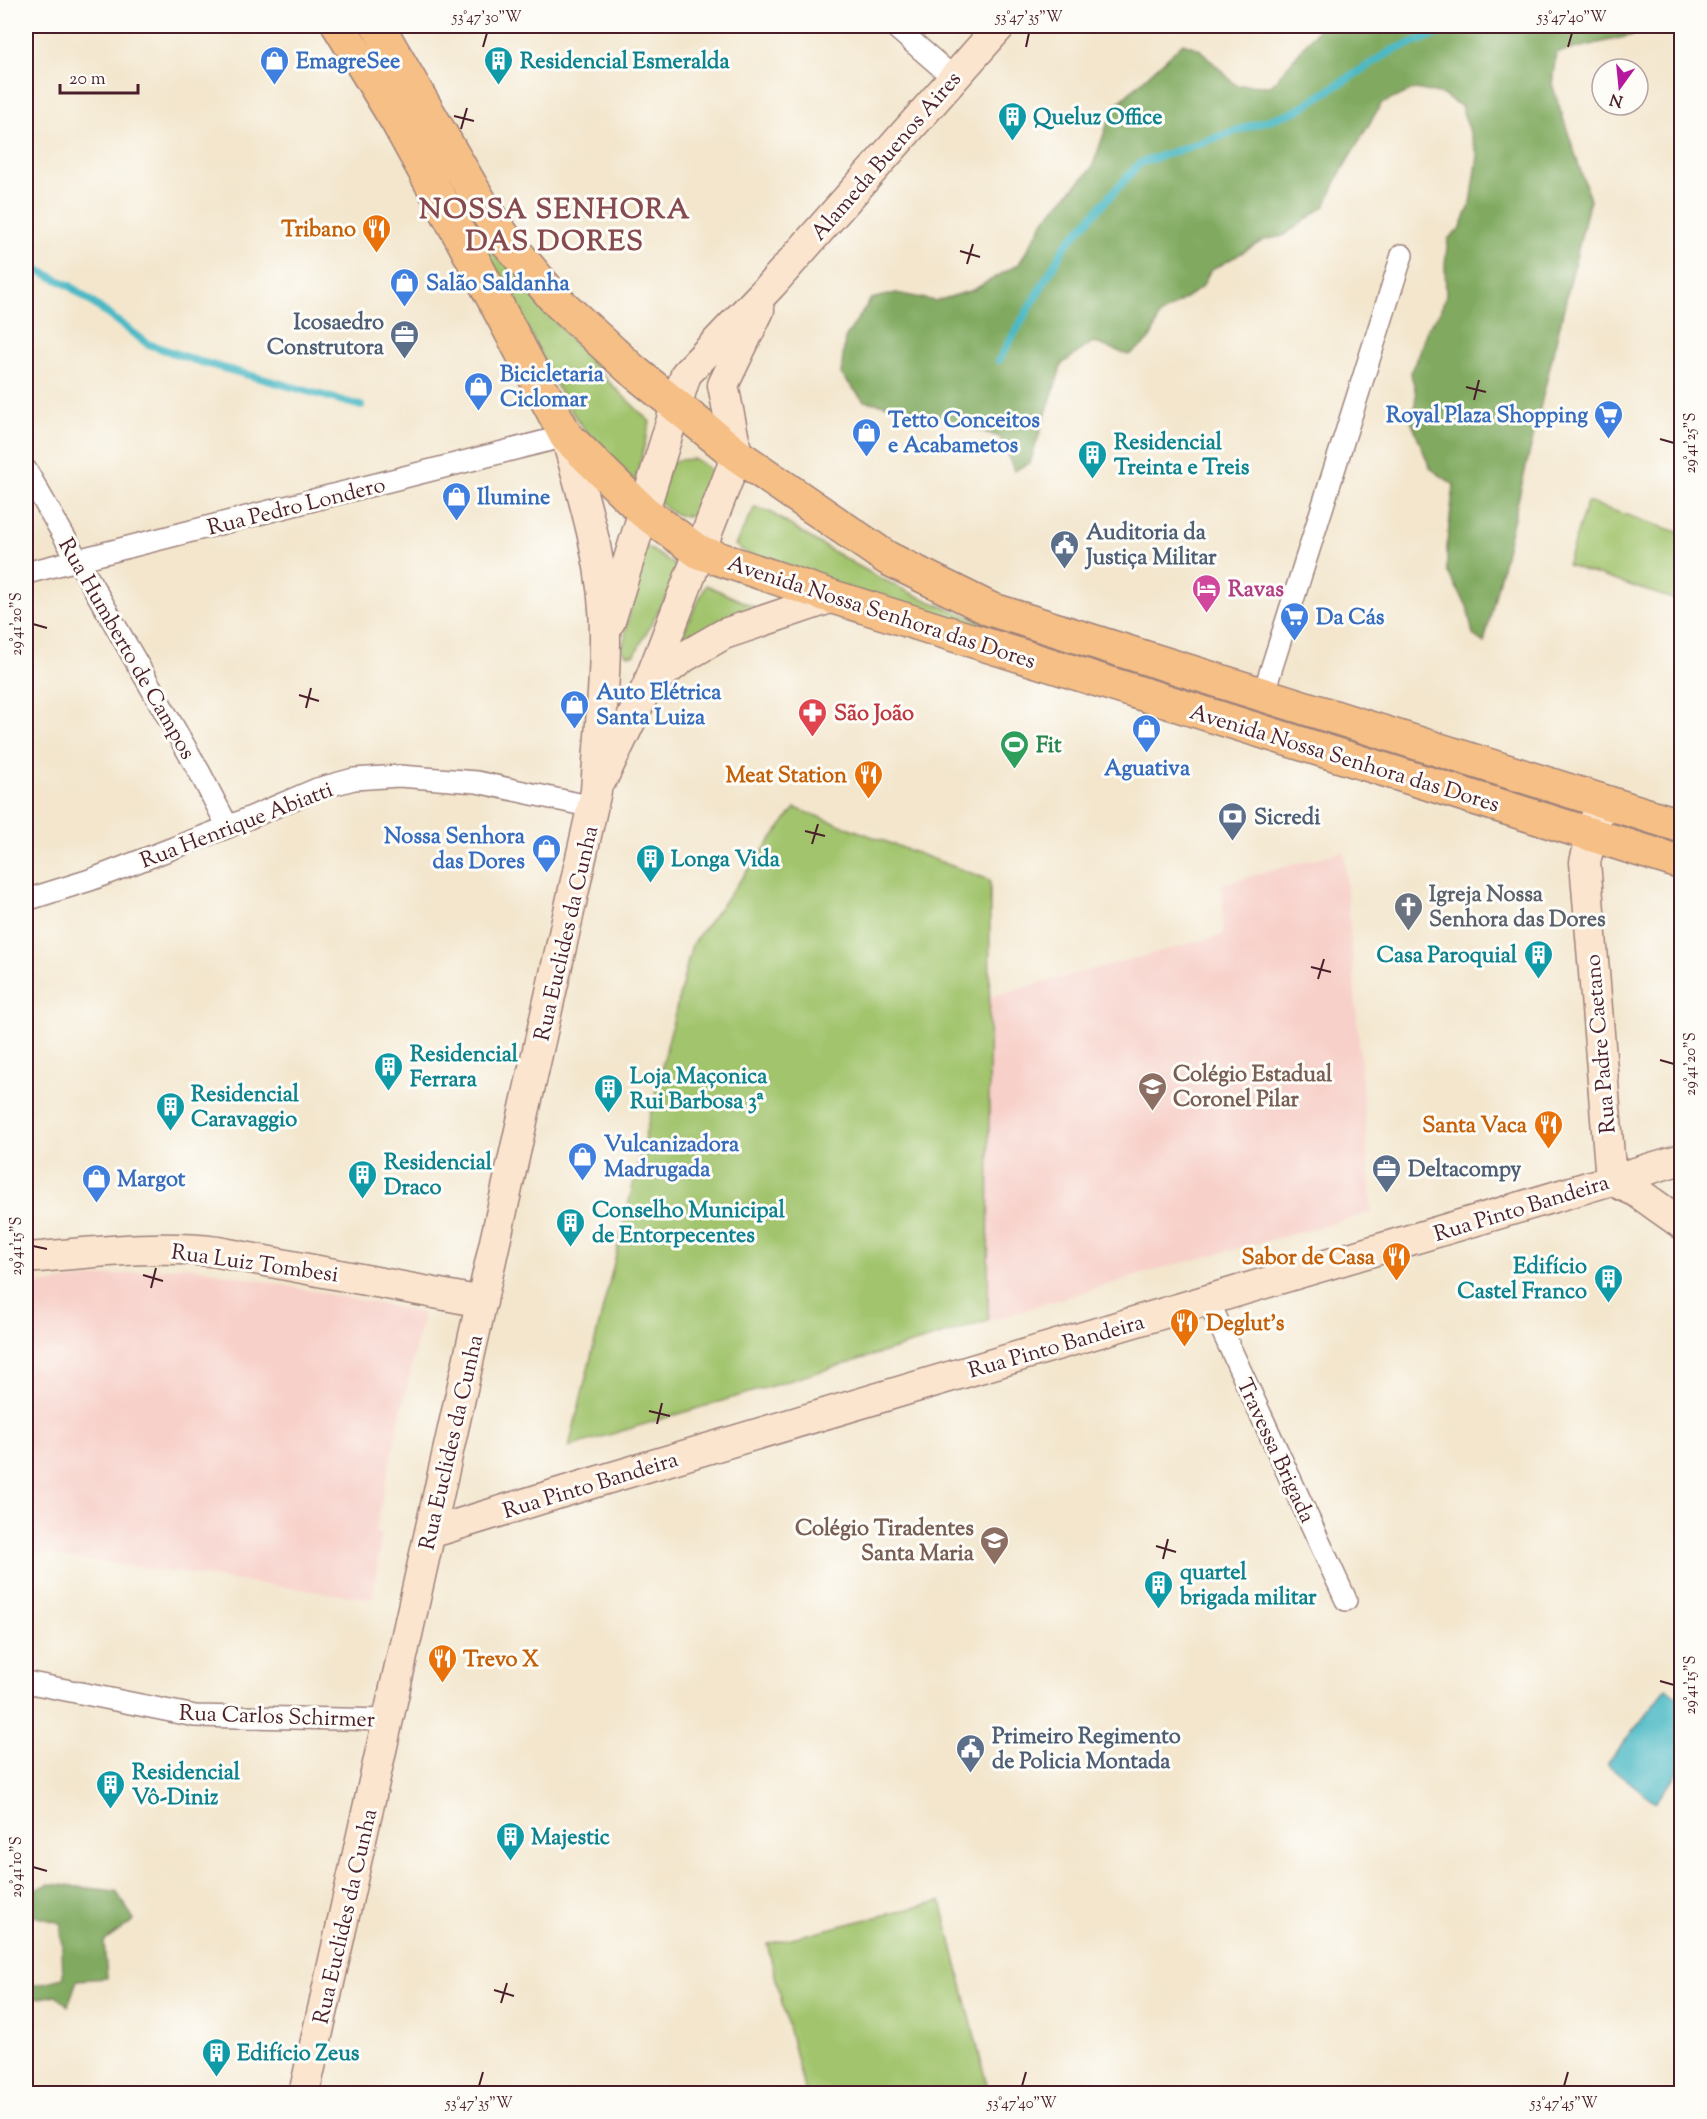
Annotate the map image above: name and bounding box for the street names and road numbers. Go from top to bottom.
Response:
street label: Alameda Buenos Aires [804,65,970,249]
street label: Rua Pedro Londero [204,470,389,545]
street label: Rua Humberto de Campos [49,533,202,766]
street label: Avenida Nossa Senhora das Dores [723,549,1039,679]
street label: Avenida Nossa Senhora das Dores [1185,697,1503,822]
street label: Rua Henrique Abiatti [136,775,338,878]
street label: Rua Euclides da Cunha [528,823,608,1044]
street label: Rua Padre Caetano [1578,953,1626,1135]
street label: Rua Pinto Bandeira [1430,1168,1613,1252]
street label: Rua Luiz Tombesi [169,1237,340,1293]
street label: Rua Pinto Bandeira [965,1307,1149,1388]
street label: Rua Euclides da Cunha [413,1332,493,1553]
street label: Travessa Brigada [1227,1374,1322,1529]
street label: Rua Pinto Bandeira [499,1445,682,1529]
street label: Rua Carlos Schirmer [178,1699,375,1737]
street label: Rua Euclides da Cunha [307,1806,387,2027]

